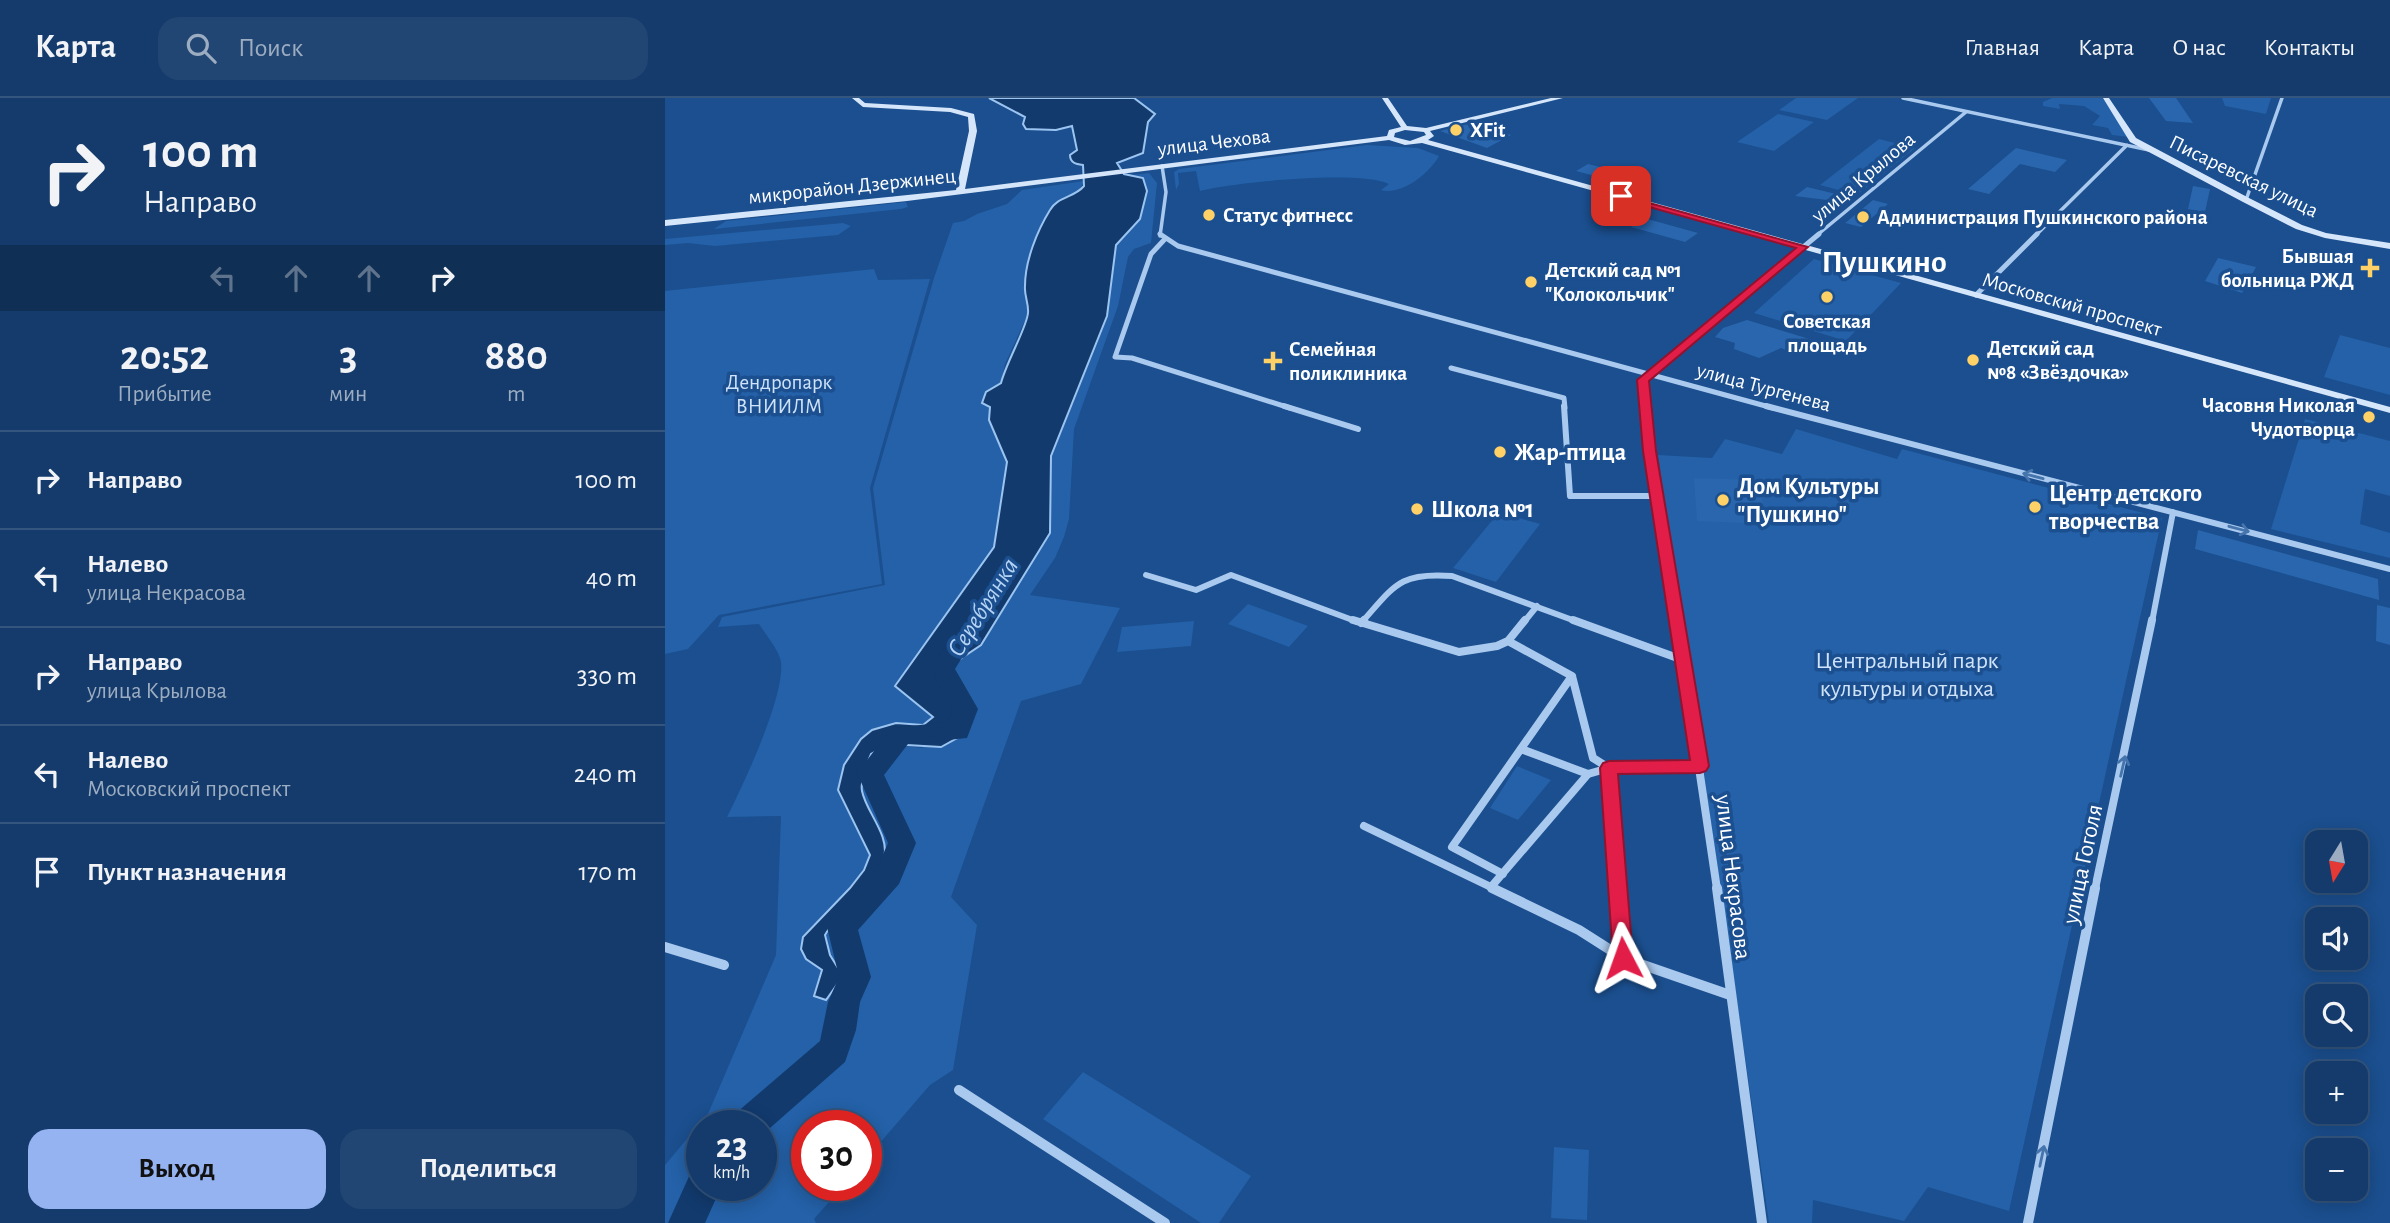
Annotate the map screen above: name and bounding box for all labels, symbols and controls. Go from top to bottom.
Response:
search box [158,17,648,80]
icon: search [182,29,220,67]
text: Карта [35,31,116,64]
text: Поиск [238,35,303,61]
text: Главная [1965,36,2040,60]
text: Карта [2078,36,2134,60]
text: О нас [2172,36,2226,60]
text: Контакты [2264,36,2355,60]
place label: XFit [1470,120,1505,141]
marker: XFit [1448,122,1464,138]
street label: улица Чехова [1156,125,1272,160]
icon: right [28,126,119,217]
text: 100 m [143,128,259,177]
street label: улица Крылова [1807,128,1919,227]
street label: Писаревская улица [2166,131,2322,222]
street label: микрорайон Дзержинец [747,165,957,208]
pin [1591,166,1651,226]
icon: arrive [1602,177,1640,215]
text: Направо [143,186,257,218]
place label: Статус фитнесс [1223,205,1353,226]
marker: Статус фитнесс [1201,207,1217,223]
place label: Администрация Пушкинского района [1877,207,2208,228]
marker: Администрация Пушкинского района [1855,209,1871,225]
district label: Пушкино [1821,246,1947,278]
place label: Бывшая больница РЖД [2221,246,2354,291]
marker: Бывшая больница РЖД [2360,258,2380,278]
icon: left [204,259,242,297]
icon: ahead [277,259,315,297]
icon: ahead [350,259,388,297]
icon: right [423,259,461,297]
place label: Детский сад №1 "Колокольчик" [1545,260,1682,305]
street label: Московский проспект [1980,269,2164,340]
marker: Детский сад №1 "Колокольчик" [1523,274,1539,290]
marker: Советская площадь [1819,289,1835,305]
place label: Советская площадь [1783,311,1871,356]
text: 20:52 [120,335,209,377]
text: 3 [339,335,357,377]
text: 880 [484,335,548,377]
place label: Детский сад №8 «Звёздочка» [1987,338,2129,383]
place label: Семейная поликлиника [1289,339,1407,384]
marker: Семейная поликлиника [1263,351,1283,371]
marker: Детский сад №8 «Звёздочка» [1965,352,1981,368]
street label: улица Тургенева [1694,359,1834,416]
park label: Дендропарк ВНИИЛМ [726,372,833,417]
text: Прибытие [117,383,212,406]
text: мин [329,383,367,406]
text: m [507,383,525,406]
place label: Часовня Николая Чудотворца [2202,395,2355,440]
marker: Часовня Николая Чудотворца [2361,409,2377,425]
place label: Жар-птица [1514,441,1626,465]
marker: Жар-птица [1492,444,1508,460]
icon: right [28,461,66,499]
text: Направо [87,467,182,493]
text: 100 m [576,467,637,493]
one-way arrow [2022,469,2045,482]
place label: Дом Культуры "Пушкино" [1737,475,1879,527]
place label: Центр детского творчества [2048,482,2202,534]
marker: Дом Культуры "Пушкино" [1715,492,1731,508]
place label: Школа №1 [1431,498,1534,522]
marker: Центр детского творчества [2027,499,2043,515]
marker: Школа №1 [1409,501,1425,517]
one-way arrow [2228,524,2250,537]
text: Налево [87,551,168,577]
water label: Серебрянка [942,554,1023,661]
icon: left [28,559,66,597]
text: 40 m [586,565,637,591]
text: улица Некрасова [87,582,246,605]
text: Направо [87,649,182,675]
park label: Центральный парк культуры и отдыха [1815,649,1999,701]
icon: right [28,657,66,695]
text: 330 m [577,663,637,689]
text: улица Крылова [87,680,227,703]
text: Налево [87,747,168,773]
icon: left [28,755,66,793]
one-way arrow [2117,755,2130,777]
text: 240 m [574,761,637,787]
text: Московский проспект [87,778,290,801]
street label: улица Некрасова [1711,792,1755,961]
street label: улица Гоголя [2058,802,2107,927]
north arrow [2305,830,2368,892]
map controls [2305,830,2368,1201]
icon: arrive [28,853,66,891]
text: Пункт назначения [87,859,287,885]
text: 170 m [578,859,637,885]
button: sound [2305,907,2368,970]
position arrow [1586,921,1660,995]
button: search [2305,984,2368,1047]
button: + [2305,1061,2368,1124]
speed limit sign: 30 [791,1110,882,1201]
button: Выход [28,1129,326,1209]
button: Поделиться [340,1129,637,1209]
text: 23 [716,1129,747,1164]
button: − [2305,1138,2368,1201]
one-way arrow [2035,1145,2049,1168]
text: km/h [713,1164,750,1182]

